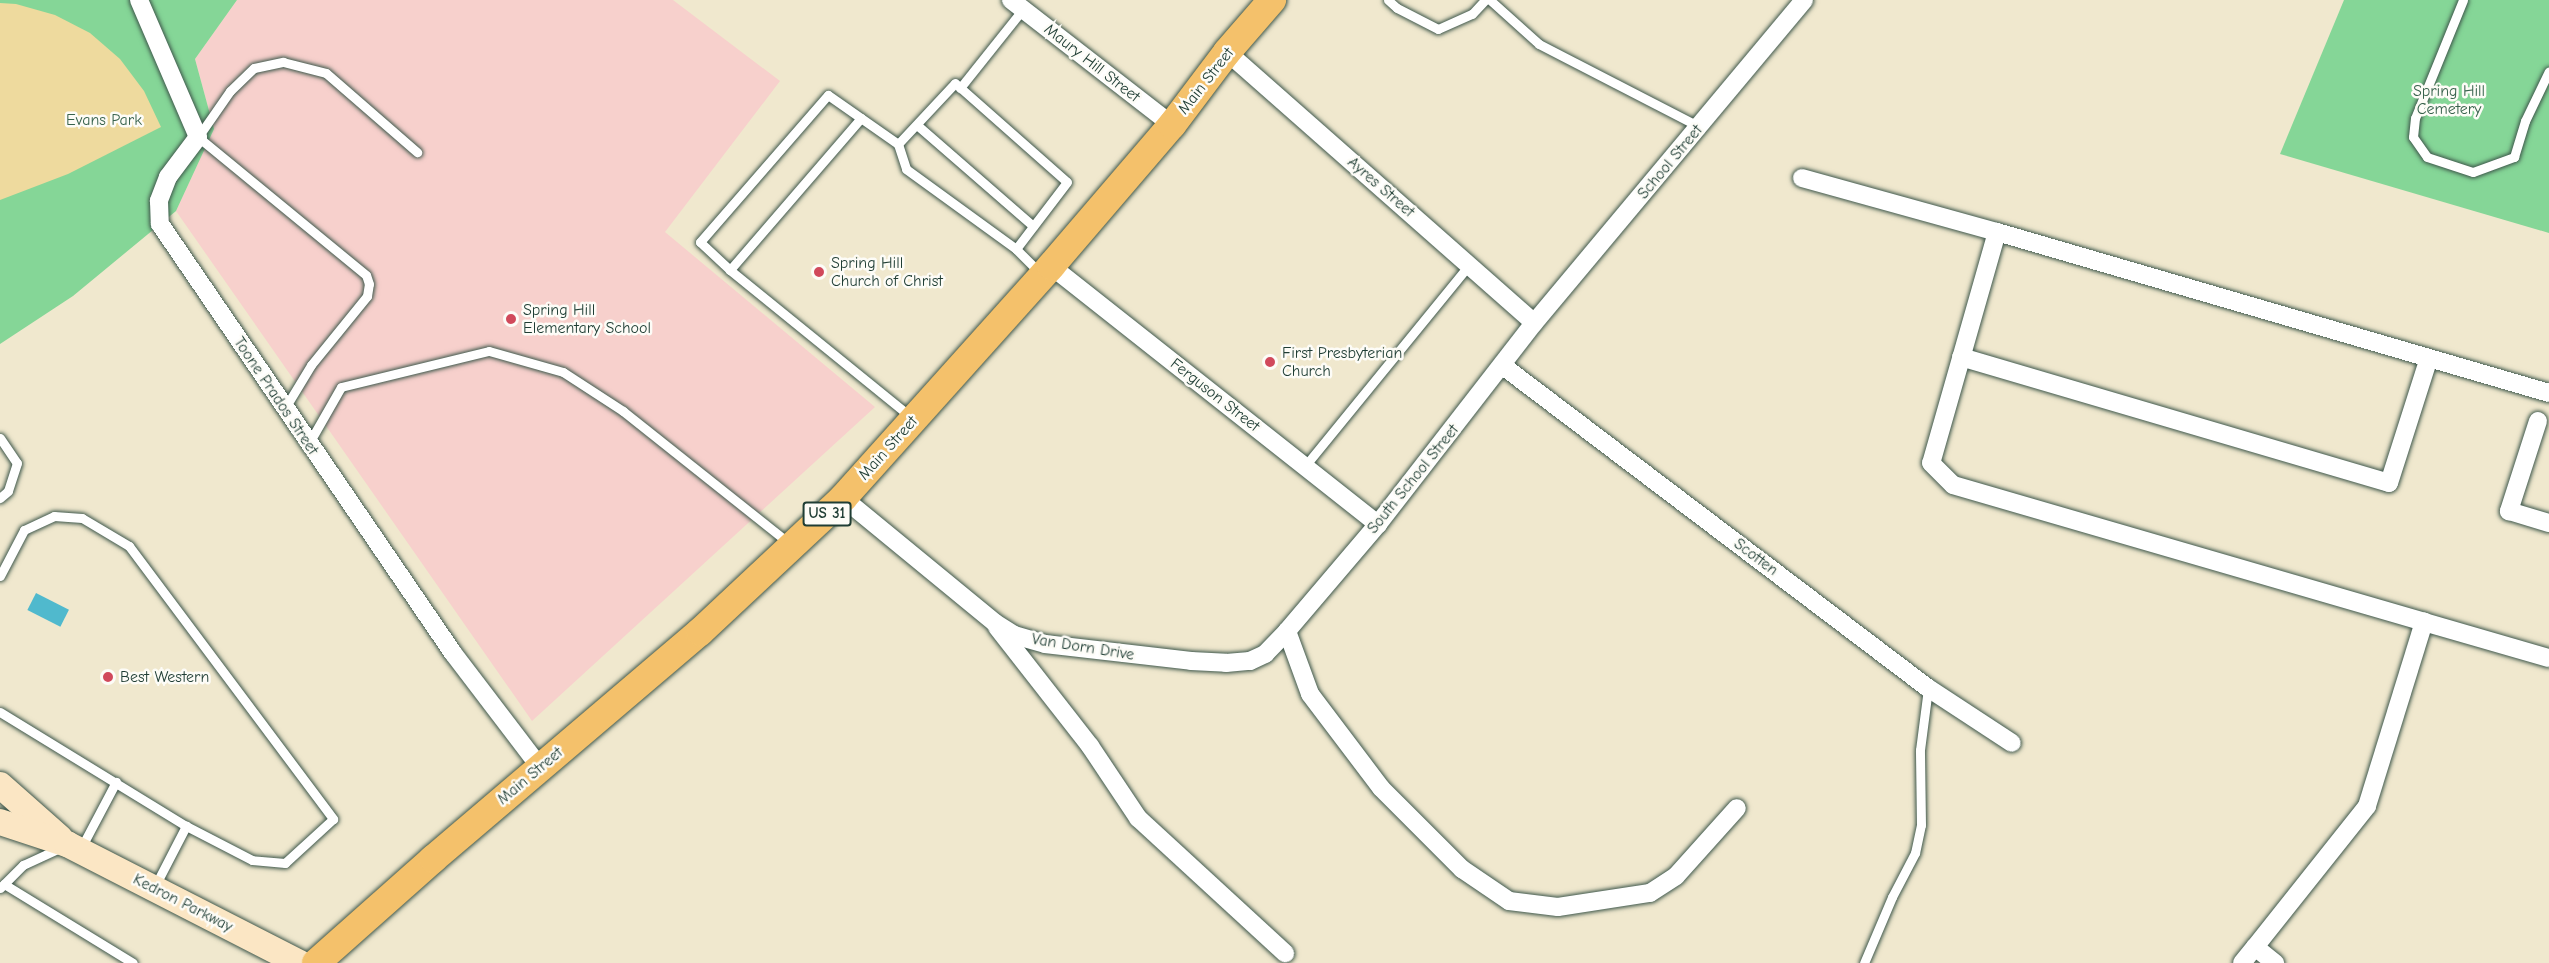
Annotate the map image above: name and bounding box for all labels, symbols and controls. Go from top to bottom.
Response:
street label: Maury Hill Street [1040,20,1144,106]
street label: Main Street [1174,44,1238,118]
park label: Spring Hill Cemetery [2413,81,2485,119]
park label: Evans Park [66,110,142,130]
street label: School Street [1633,121,1707,203]
street label: Ayres Street [1344,153,1418,221]
place label: Spring Hill Church of Christ [831,253,943,291]
marker: Spring Hill Church of Christ [812,265,826,279]
place label: Spring Hill Elementary School [523,300,651,338]
marker: Spring Hill Elementary School [504,312,518,326]
street label: Toone Prados Street [229,333,323,459]
place label: First Presbyterian Church [1282,343,1402,381]
street label: Ferguson Street [1166,354,1264,436]
marker: First Presbyterian Church [1263,355,1277,369]
street label: Main Street [854,412,922,484]
street label: South School Street [1363,421,1463,537]
road number: US 31 [802,502,852,526]
street label: Scotten [1730,534,1782,580]
street label: Van Dorn Drive [1030,629,1136,665]
place label: Best Western [120,667,209,687]
marker: Best Western [101,670,115,684]
street label: Main Street [493,743,567,809]
street label: Kedron Parkway [130,870,236,936]

